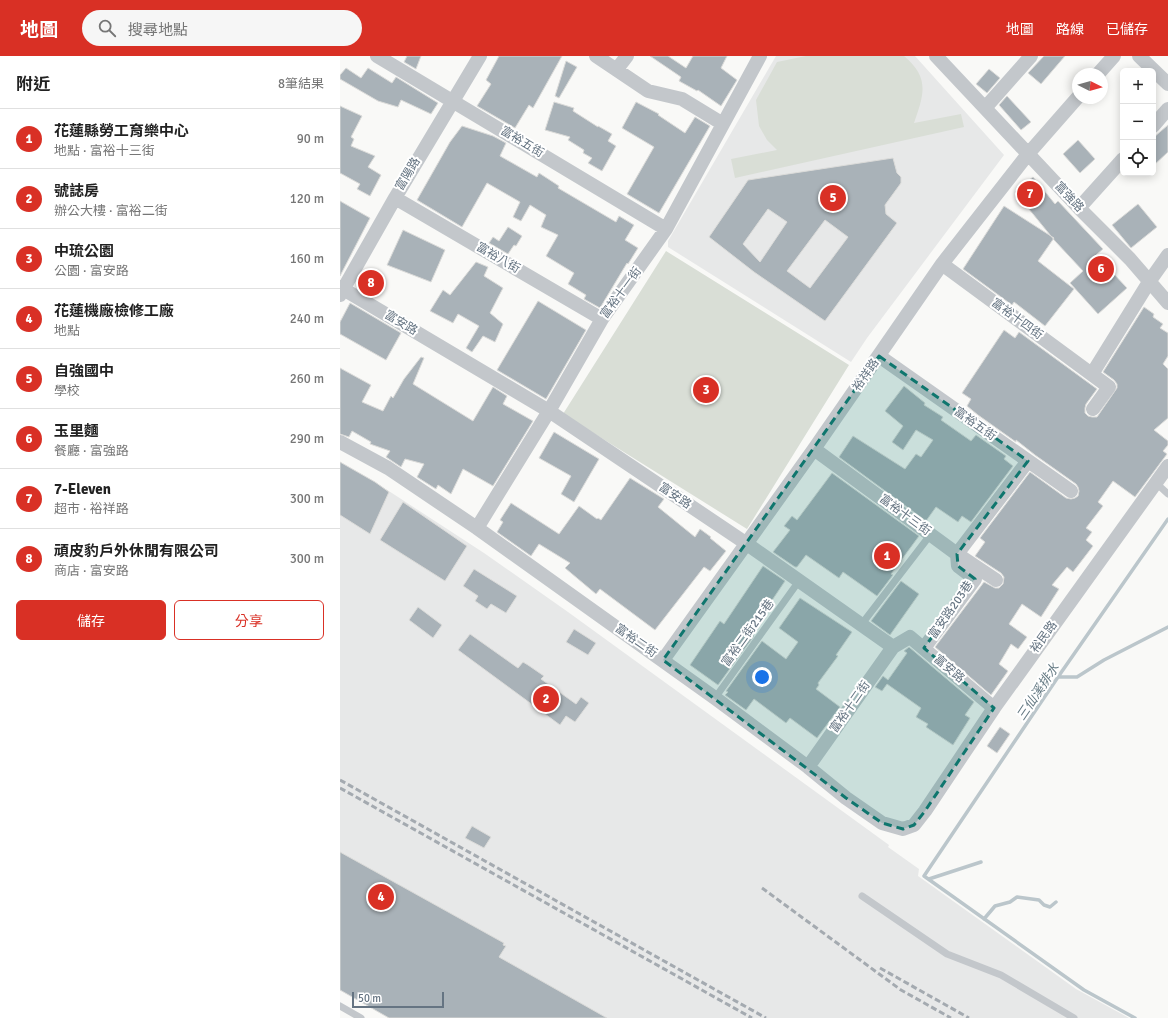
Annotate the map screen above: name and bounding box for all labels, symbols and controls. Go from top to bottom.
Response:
search box [82,10,362,46]
icon: search [96,17,118,39]
text: 地圖 [20,18,58,42]
text: 搜尋地點 [128,21,188,39]
text: 地圖 [1006,21,1034,38]
text: 路線 [1056,21,1084,38]
text: 已儲存 [1106,21,1148,38]
north arrow [1072,68,1108,104]
map controls [1120,68,1156,176]
button: + [1120,68,1156,104]
text: 附近 [16,74,50,95]
text: 8筆結果 [278,76,324,92]
button: − [1120,104,1156,140]
text: 花蓮縣勞工育樂中心 [54,122,189,140]
street label: 富裕五街 [498,123,546,161]
text: 1 [25,131,33,147]
text: 90 m [297,131,324,147]
button: locate [1120,140,1156,176]
text: 地點 · 富裕十三街 [54,143,155,159]
street label: 富陽路 [392,155,424,193]
pin: 7 [1017,179,1043,209]
street label: 富強路 [1051,179,1087,215]
text: 號誌房 [54,182,99,200]
pin: 5 [820,183,846,213]
text: 2 [25,191,33,207]
text: 120 m [290,191,324,207]
text: 辦公大樓 · 富裕二街 [54,203,168,219]
street label: 富裕八街 [473,240,523,276]
text: 中琉公園 [54,242,114,260]
text: 3 [25,251,33,267]
text: 160 m [290,251,324,267]
pin: 6 [1088,254,1114,284]
text: 公園 · 富安路 [54,263,129,279]
street label: 富裕十一街 [597,264,645,322]
pin: 8 [358,268,384,298]
street label: 富裕十四街 [988,295,1046,343]
text: 花蓮機廠檢修工廠 [54,302,174,320]
street label: 富安路 [382,307,420,339]
text: 4 [25,311,33,327]
text: 240 m [290,311,324,327]
text: 地點 [54,323,80,339]
street label: 裕祥路 [850,356,882,394]
text: 自強國中 [54,362,114,380]
text: 5 [25,371,33,387]
text: 260 m [290,371,324,387]
pin: 3 [693,375,719,405]
text: 學校 [54,383,80,399]
street label: 富裕五街 [951,404,999,444]
text: 玉里麵 [54,422,99,440]
text: 6 [25,431,33,447]
text: 290 m [290,431,324,447]
text: 餐廳 · 富強路 [54,443,129,459]
text: 7-Eleven [54,480,111,498]
street label: 富安路 [656,480,694,512]
text: 7 [25,491,33,507]
text: 300 m [290,491,324,507]
street label: 富裕十三街 [876,491,934,539]
text: 超市 · 裕祥路 [54,501,129,517]
pin: 1 [874,541,900,571]
text: 頑皮豹戶外休閒有限公司 [54,542,219,560]
text: 8 [25,551,33,567]
text: 300 m [290,551,324,567]
text: 商店 · 富安路 [54,563,129,579]
street label: 富安路203巷 [926,578,976,642]
street label: 富裕二街215巷 [719,596,777,670]
button: 儲存 [16,600,166,640]
button: 分享 [174,600,324,640]
street label: 裕民路 [1027,618,1061,656]
street label: 富裕二街 [612,621,660,661]
street label: 富安路 [930,652,968,686]
water label: 三仙溪排水 [1013,660,1063,723]
your location [752,667,772,687]
street label: 富裕十二街 [827,678,873,736]
pin: 2 [533,684,559,714]
pin: 4 [368,882,394,912]
scale bar [352,990,444,1009]
text: 50 m [358,992,381,1005]

